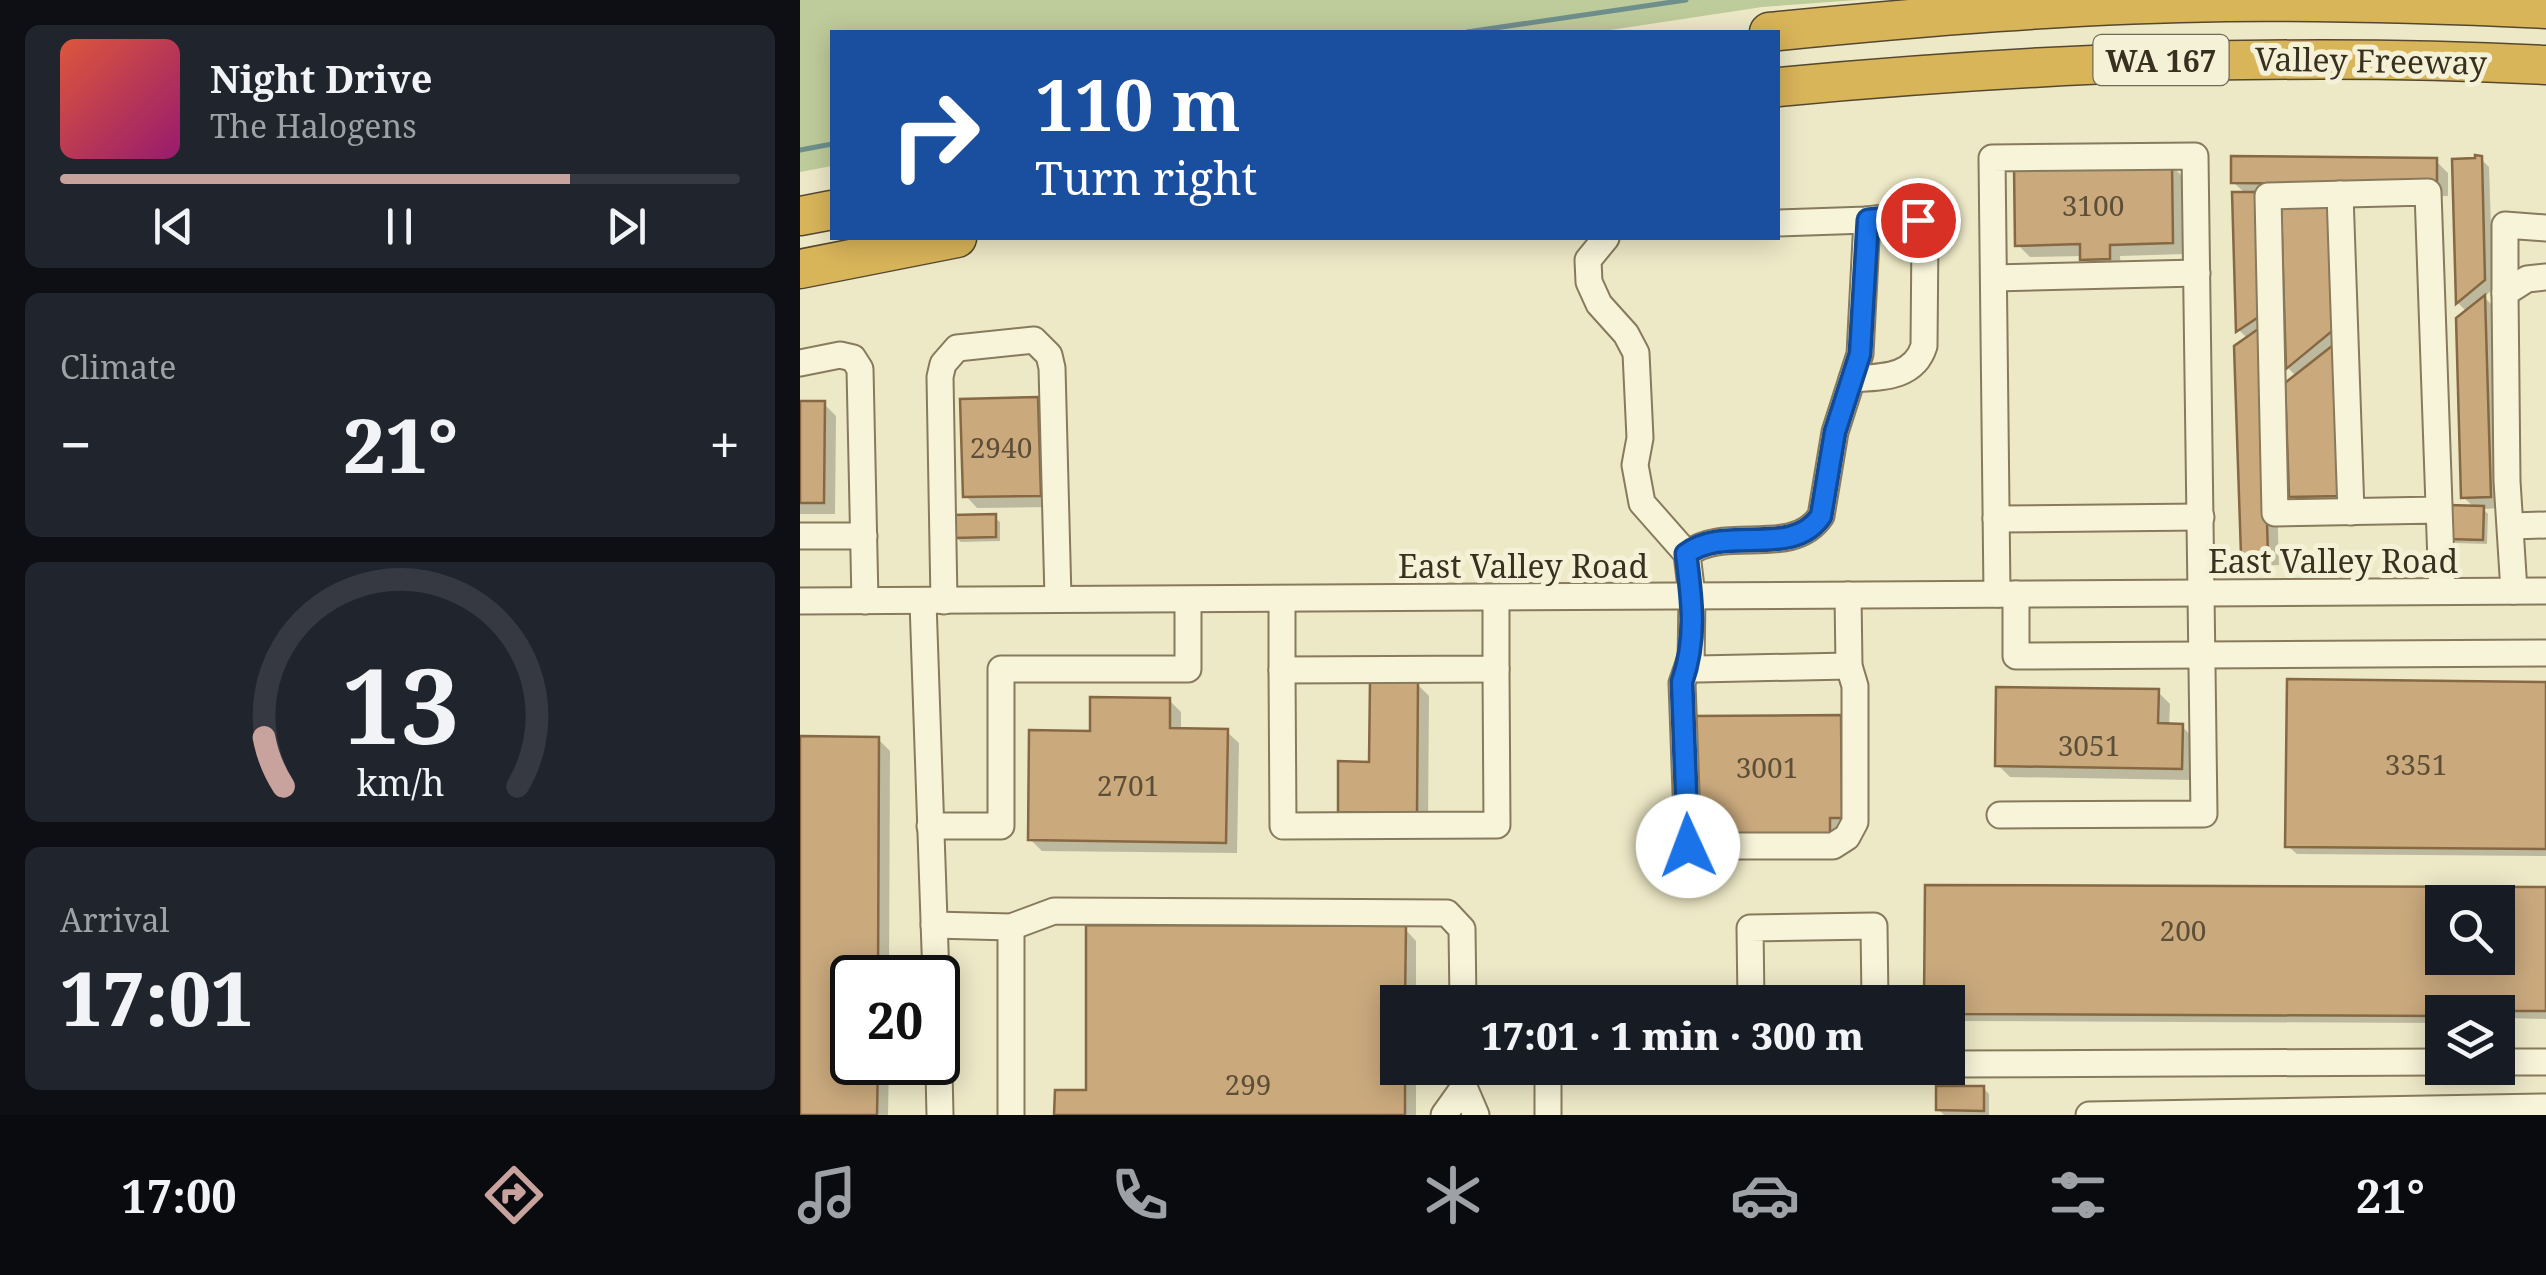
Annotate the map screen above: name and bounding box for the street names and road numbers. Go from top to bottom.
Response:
road number: WA 167 [2094,35,2228,85]
street label: Valley Freeway [2254,36,2488,84]
street label: East Valley Road [2208,539,2458,582]
street label: East Valley Road [1398,544,1648,587]

